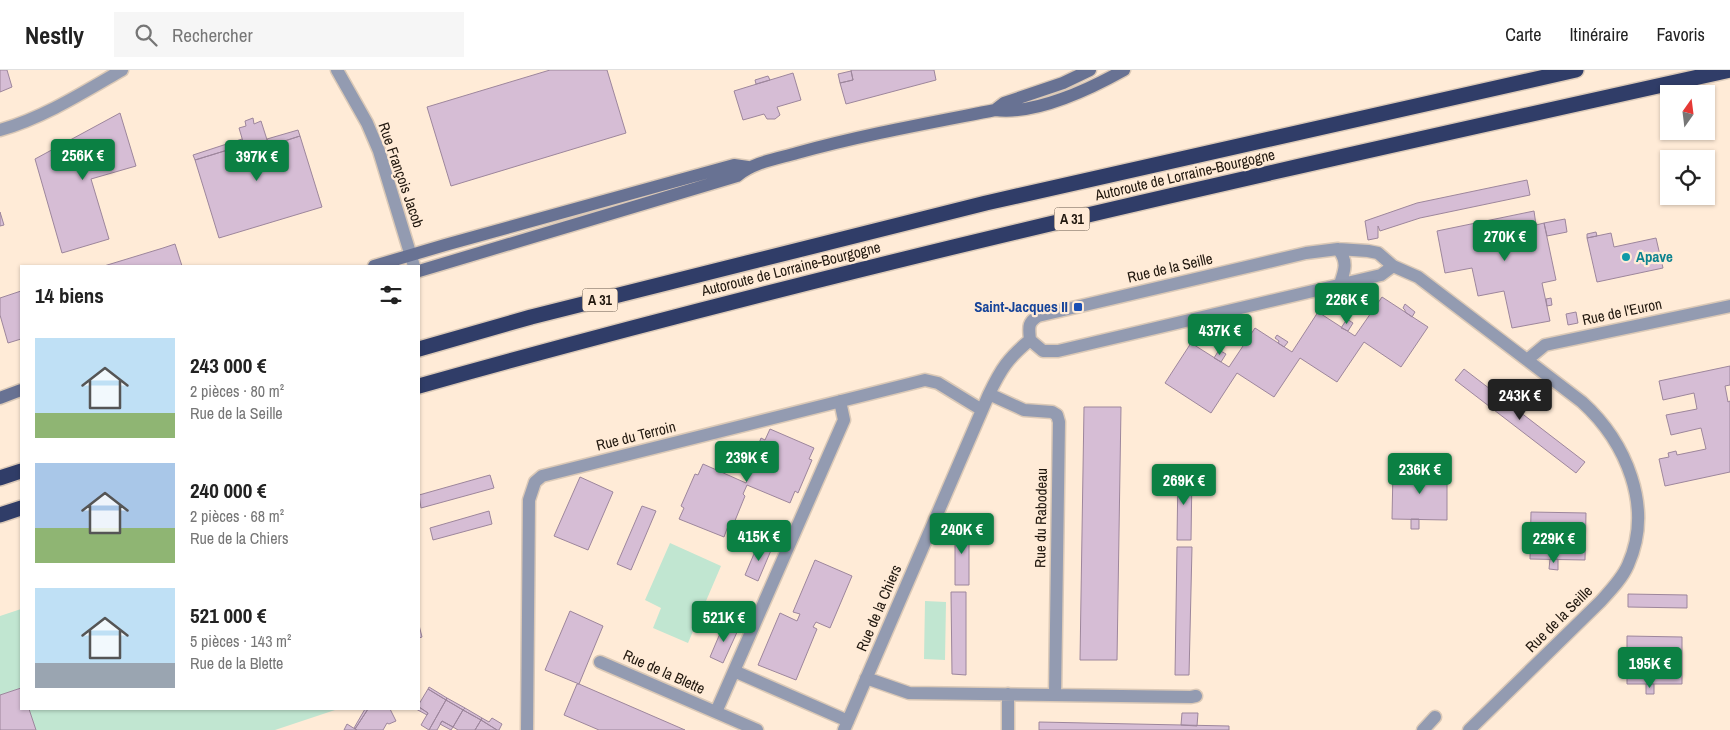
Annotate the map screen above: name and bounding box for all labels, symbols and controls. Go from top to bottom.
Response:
search box [114,12,464,57]
text: Nestly [25,19,84,51]
icon: search [132,21,160,49]
text: Rechercher [172,22,253,48]
text: Carte [1505,22,1541,47]
text: Itinéraire [1569,22,1629,47]
text: Favoris [1657,22,1705,47]
north arrow [1660,85,1715,140]
map controls [1660,85,1715,205]
street label: Rue François Jacob [374,119,429,230]
pin: 256K € [42,138,124,181]
pin: 397K € [216,140,298,182]
text: 256K € [62,144,104,166]
street label: Autoroute de Lorraine-Bourgogne [1092,144,1277,206]
text: 397K € [236,145,278,167]
button: locate [1660,150,1715,205]
road number: A 31 [1054,208,1090,230]
pin: 270K € [1464,220,1546,262]
text: 270K € [1484,225,1526,247]
street label: Autoroute de Lorraine-Bourgogne [698,236,883,301]
place label: Apave [1636,246,1673,267]
street label: Rue de la Seille [1125,247,1215,288]
marker: Apave [1620,251,1632,263]
text: 14 biens [35,281,104,310]
icon: filters [377,281,405,309]
pin: 226K € [1306,282,1388,325]
road number: A 31 [582,288,618,312]
text: 226K € [1326,288,1368,310]
street label: Rue de l'Euron [1580,293,1664,330]
place label: Saint-Jacques II [974,296,1068,317]
marker: Saint-Jacques II [1072,301,1084,313]
pin: 437K € [1179,314,1261,356]
text: 437K € [1199,319,1241,341]
text: 243 000 € [190,351,267,380]
icon: home [75,358,135,418]
pin: 243K € [1479,378,1561,421]
text: 2 pièces · 80 m² [190,380,284,402]
text: 243K € [1499,384,1541,406]
text: Rue de la Seille [190,402,283,424]
street label: Rue du Terroin [594,416,678,456]
pin: 239K € [706,440,788,483]
text: 239K € [726,446,768,468]
pin: 236K € [1379,452,1461,495]
text: 236K € [1399,458,1441,480]
pin: 269K € [1143,464,1225,506]
street label: Rue du Rabodeau [1029,468,1052,568]
text: 269K € [1163,469,1205,491]
text: 240 000 € [190,476,267,505]
icon: home [75,483,135,543]
text: 2 pièces · 68 m² [190,505,284,527]
pin: 240K € [921,512,1003,555]
text: 240K € [941,518,983,540]
pin: 415K € [718,520,800,562]
pin: 229K € [1513,522,1595,564]
text: 415K € [738,525,780,547]
text: Rue de la Chiers [190,527,288,549]
text: 229K € [1533,527,1575,549]
street label: Rue de la Chiers [851,561,906,654]
street label: Rue de la Seille [1521,580,1597,657]
pin: 521K € [683,600,765,643]
text: 521 000 € [190,601,267,630]
text: 521K € [703,606,745,628]
icon: home [75,608,135,668]
text: 5 pièces · 143 m² [190,630,291,652]
street label: Rue de la Blette [620,644,709,699]
pin: 195K € [1609,646,1691,689]
text: Rue de la Blette [190,652,283,674]
text: 195K € [1629,652,1671,674]

